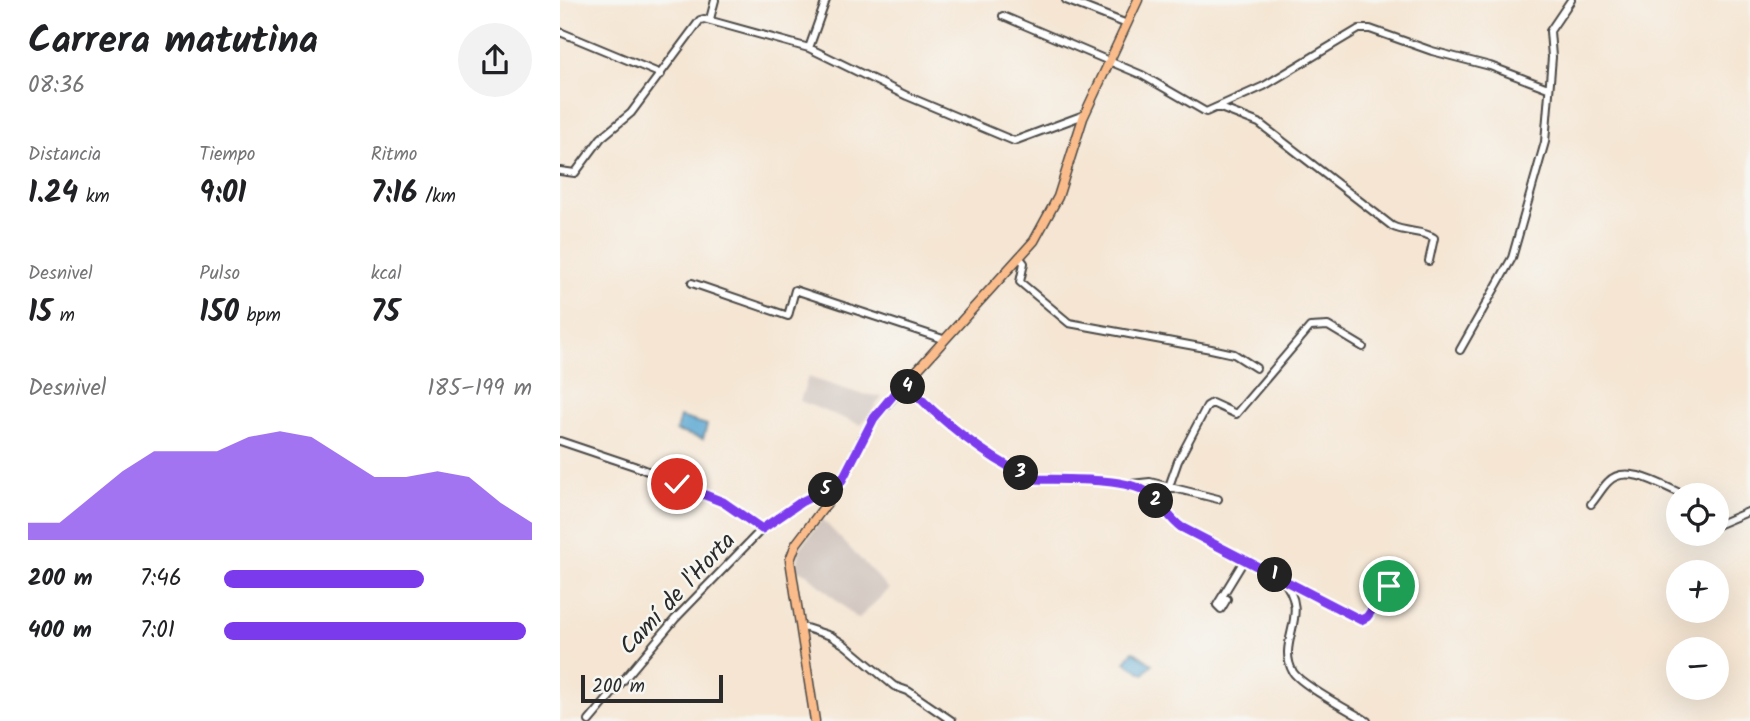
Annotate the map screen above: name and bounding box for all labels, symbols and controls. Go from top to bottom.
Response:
text: Carrera matutina [28,12,318,72]
button: share [458,23,532,97]
text: 08:36 [28,68,85,104]
text: Distancia [28,140,101,170]
text: Tiempo [199,140,255,170]
text: Ritmo [371,140,417,170]
text: 1.24 [28,170,78,218]
text: 9:01 [199,170,246,218]
text: 7:16 [371,170,418,218]
text: km [78,182,110,212]
text: /km [418,182,456,212]
text: Desnivel [28,259,93,289]
text: Pulso [199,259,240,289]
text: kcal [371,259,402,289]
text: 15 [28,289,52,337]
text: 150 [199,289,239,337]
text: 75 [371,289,400,337]
text: m [52,301,75,331]
text: bpm [239,301,281,331]
pin: 4 [890,370,926,404]
text: Desnivel [28,371,106,407]
text: 185–199 m [427,371,532,407]
text: 4 [902,371,913,401]
pin [647,454,707,514]
pin: 3 [1004,456,1038,490]
text: 3 [1015,457,1026,487]
icon: check [658,465,696,503]
pin: 5 [808,472,844,508]
text: 5 [821,474,830,504]
map controls [1666,483,1729,700]
button: locate [1666,483,1729,546]
pin: 2 [1138,484,1174,518]
text: 2 [1150,485,1161,515]
street label: Camí de l'Horta [610,523,746,665]
pin [1359,556,1419,616]
pin: 1 [1258,558,1292,592]
text: 1 [1272,559,1277,589]
button: + [1666,560,1729,623]
text: 200 m [28,561,93,597]
text: 7:46 [140,561,182,597]
icon: arrive [1370,567,1408,605]
text: 400 m [28,613,92,649]
text: 7:01 [140,613,175,649]
button: − [1666,637,1729,700]
scale bar [581,672,723,704]
text: 200 m [592,672,645,702]

